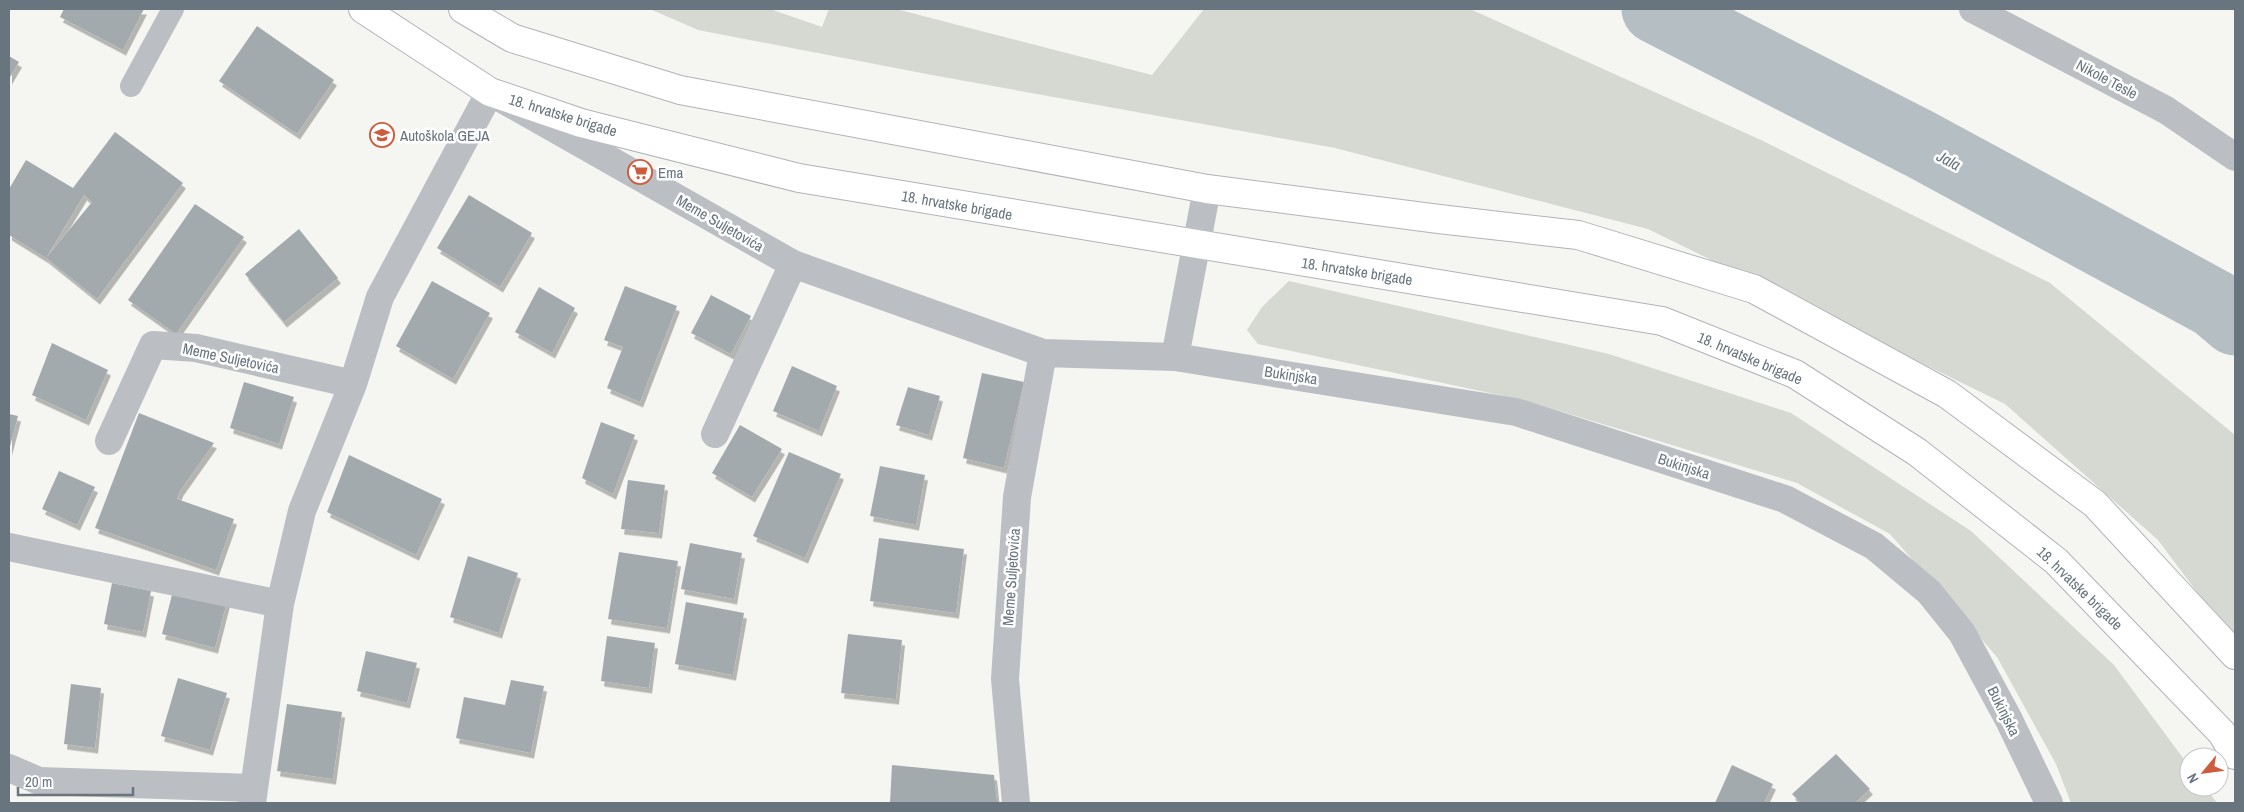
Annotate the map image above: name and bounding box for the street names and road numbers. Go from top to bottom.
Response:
street label: Nikole Tesle [2073,54,2142,104]
street label: 18. hrvatske brigade [506,89,620,141]
street label: 18. hrvatske brigade [900,185,1014,225]
street label: Meme Suljetovića [672,189,768,257]
street label: 18. hrvatske brigade [1300,252,1414,290]
street label: 18. hrvatske brigade [1694,326,1806,390]
street label: Meme Suljetovića [181,338,281,378]
street label: Bukinjska [1263,360,1319,390]
street label: Bukinjska [1655,448,1713,484]
street label: Meme Suljetovića [997,527,1025,626]
street label: 18. hrvatske brigade [2032,541,2128,635]
street label: Bukinjska [1983,682,2026,740]

